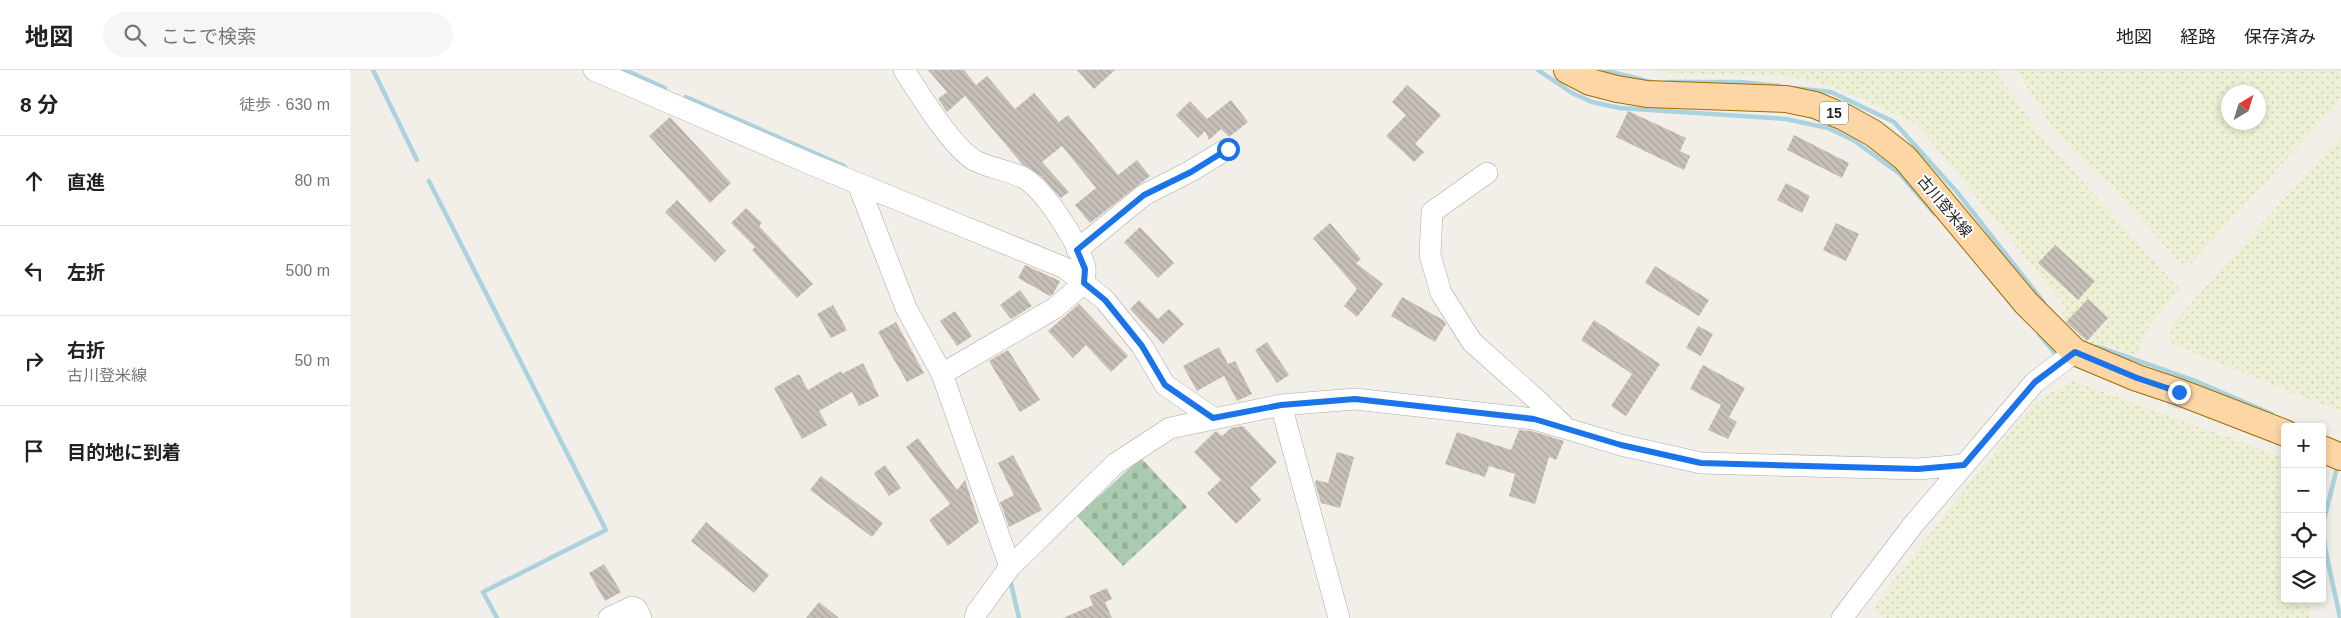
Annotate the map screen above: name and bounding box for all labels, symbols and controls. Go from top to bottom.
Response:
search box [103,12,453,57]
icon: search [121,21,149,49]
text: 地図 [25,23,73,50]
text: ここで検索 [161,26,256,47]
text: 地図 [2116,27,2152,47]
text: 経路 [2180,27,2216,47]
text: 保存済み [2244,27,2316,47]
north arrow [2221,85,2266,130]
text: 8 分 [20,93,59,116]
text: 徒歩 · 630 m [239,96,330,113]
road number: 15 [1820,102,1848,124]
route start [1217,138,1240,161]
icon: ahead [20,167,48,195]
text: 直進 [67,172,105,193]
text: 80 m [294,172,330,189]
street label: 古川登米線 [1914,172,1976,240]
icon: left [20,257,48,285]
text: 左折 [67,262,105,283]
text: 500 m [286,262,330,279]
text: 右折 [67,340,105,361]
icon: right [20,347,48,375]
text: 50 m [294,352,330,369]
text: 古川登米線 [67,367,147,384]
route end [2168,381,2191,404]
map controls [2281,423,2326,603]
button: + [2281,423,2326,468]
icon: arrive [20,437,48,465]
text: 目的地に到着 [67,442,181,463]
button: − [2281,468,2326,513]
button: locate [2281,513,2326,558]
button: layers [2281,558,2326,603]

